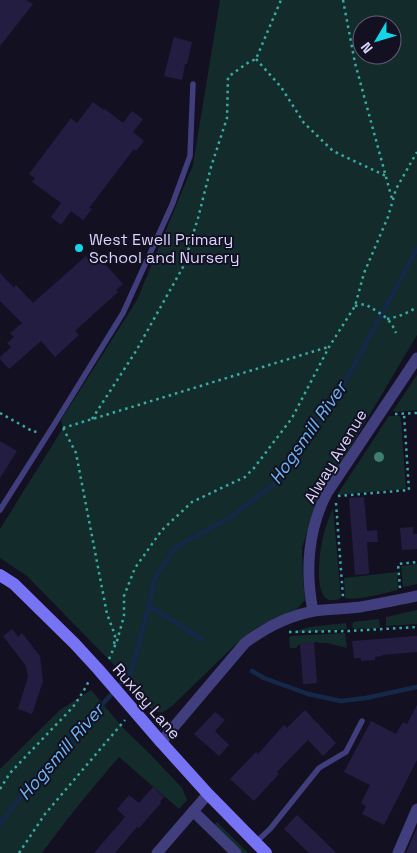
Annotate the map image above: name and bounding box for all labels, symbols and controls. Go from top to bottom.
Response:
north arrow [352,15,402,65]
text: N [357,39,377,57]
place label: West Ewell Primary School and Nursery [89,229,239,268]
marker: West Ewell Primary School and Nursery [73,242,85,254]
water label: Hogsmill River [264,375,353,488]
street label: Alway Avenue [299,405,372,507]
street label: Ruxley Lane [108,659,185,744]
water label: Hogsmill River [13,697,110,804]

